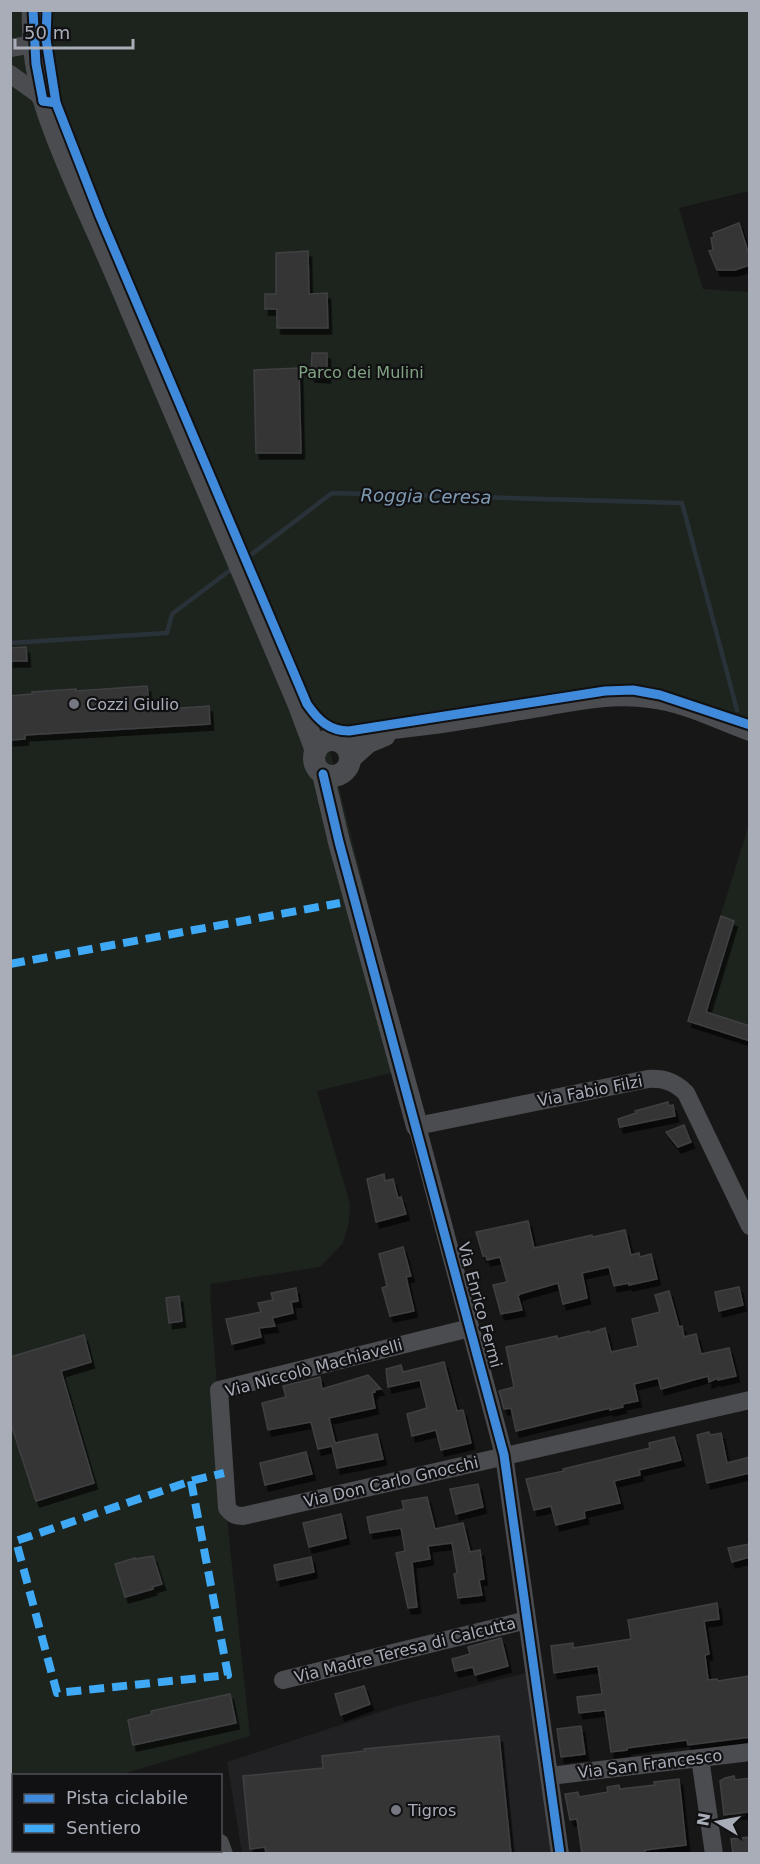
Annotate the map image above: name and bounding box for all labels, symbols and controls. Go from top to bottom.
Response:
scale bar [15,12,134,50]
text: 50 m [24,22,70,43]
park label: Parco dei Mulini [298,363,424,382]
water label: Roggia Ceresa [360,484,492,508]
place label: Cozzi Giulio [86,695,179,714]
marker: Cozzi Giulio [67,697,81,711]
street label: Via Fabio Filzi [536,1071,644,1111]
street label: Via Enrico Fermi [454,1240,506,1370]
street label: Via Niccolò Machiavelli [223,1335,405,1401]
street label: Via Don Carlo Gnocchi [302,1453,480,1511]
street label: Via Madre Teresa di Calcutta [292,1613,518,1687]
street label: Via San Francesco [577,1746,723,1782]
legend [12,1774,222,1852]
text: Pista ciclabile [66,1787,188,1808]
north arrow [688,1792,748,1852]
place label: Tigros [407,1801,456,1820]
marker: Tigros [389,1803,403,1817]
text: N [693,1811,714,1828]
text: Sentiero [66,1817,141,1838]

